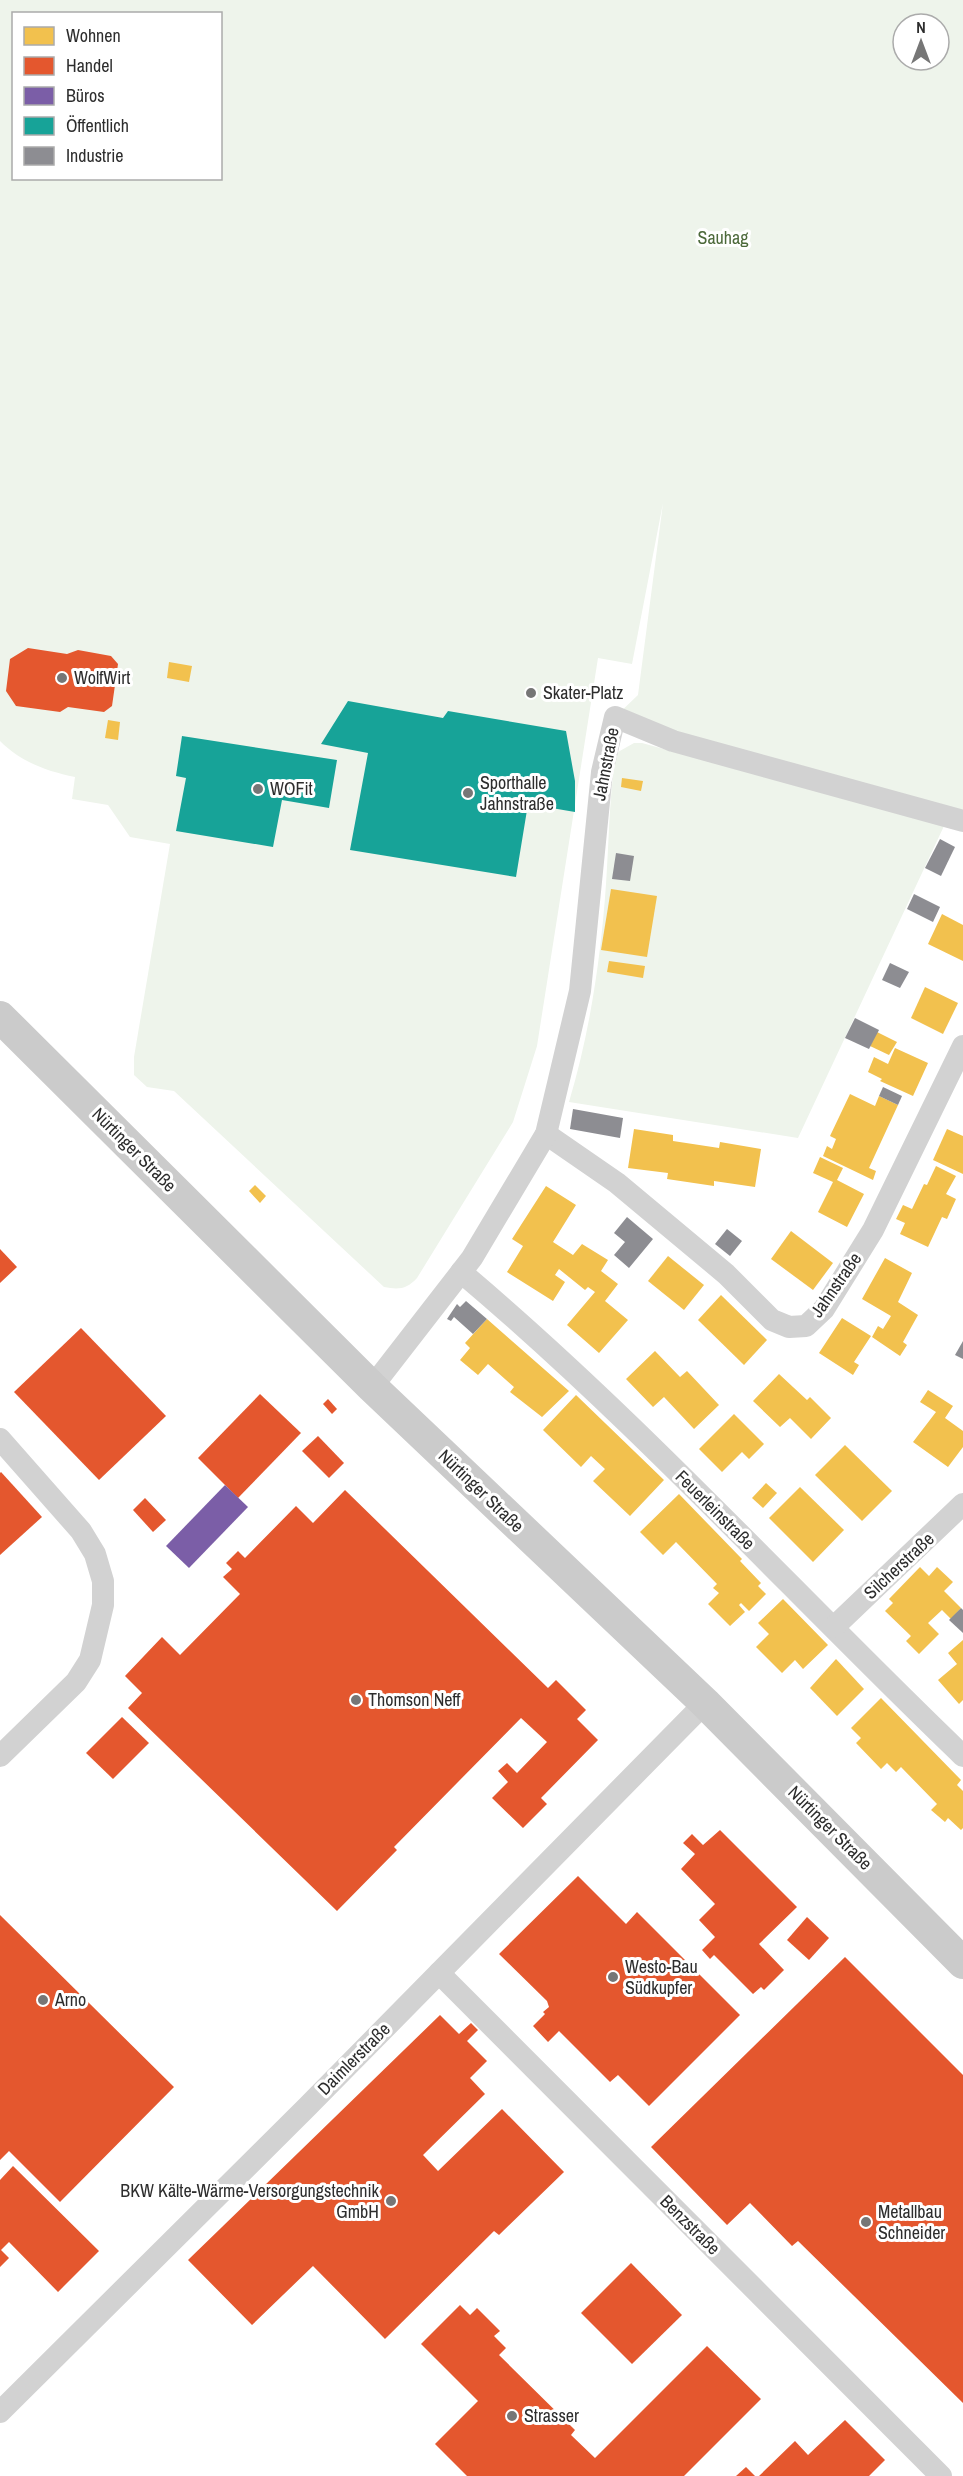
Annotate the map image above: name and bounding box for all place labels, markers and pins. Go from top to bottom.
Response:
place label: WolfWirt [74,665,130,690]
marker: WolfWirt [55,671,69,685]
place label: Skater-Platz [543,680,623,705]
marker: Skater-Platz [524,686,538,700]
place label: Sporthalle Jahnstraße [480,770,554,816]
place label: WOFit [270,776,313,801]
marker: WOFit [251,782,265,796]
marker: Sporthalle Jahnstraße [461,786,475,800]
place label: Thomson Neff [368,1687,460,1712]
marker: Thomson Neff [349,1693,363,1707]
place label: Westo-Bau Südkupfer [625,1954,698,2000]
marker: Westo-Bau Südkupfer [606,1970,620,1984]
place label: Arno [54,1987,86,2012]
marker: Arno [36,1993,50,2007]
place label: BKW Kälte-Wärme-Versorgungstechnik GmbH [120,2178,380,2224]
marker: BKW Kälte-Wärme-Versorgungstechnik GmbH [384,2194,398,2208]
place label: Metallbau Schneider [878,2199,945,2245]
marker: Metallbau Schneider [859,2215,873,2229]
place label: Strasser [524,2403,579,2428]
marker: Strasser [505,2409,519,2423]

